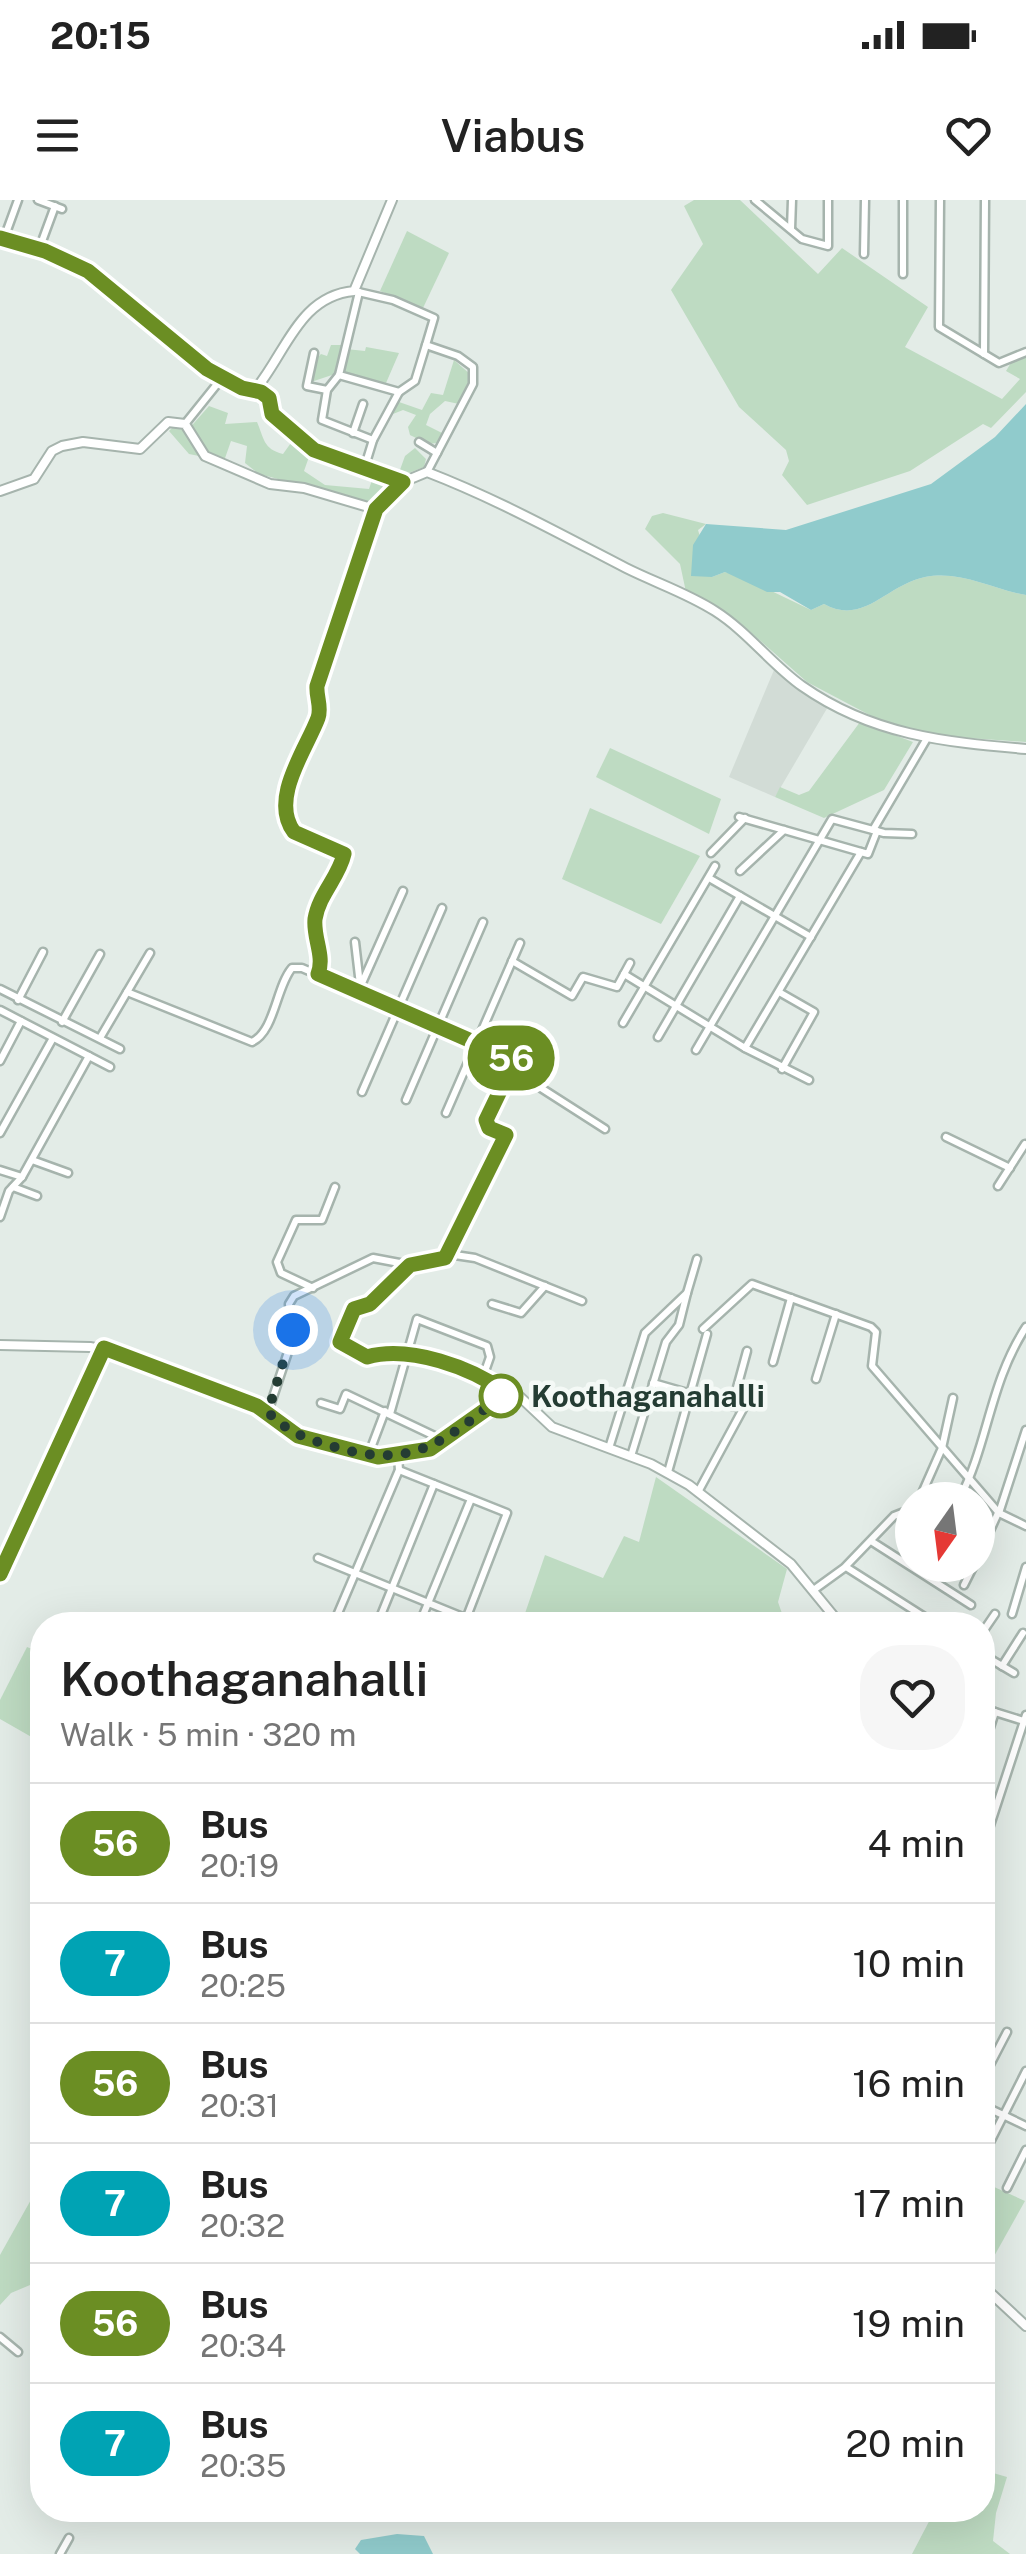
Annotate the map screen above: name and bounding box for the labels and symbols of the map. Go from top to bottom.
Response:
line badge: 56 [466,1026,556,1090]
your location [268,1305,318,1355]
marker: Koothaganahalli [480,1375,522,1417]
place label: Koothaganahalli [531,1378,765,1414]
north arrow [895,1482,995,1582]

